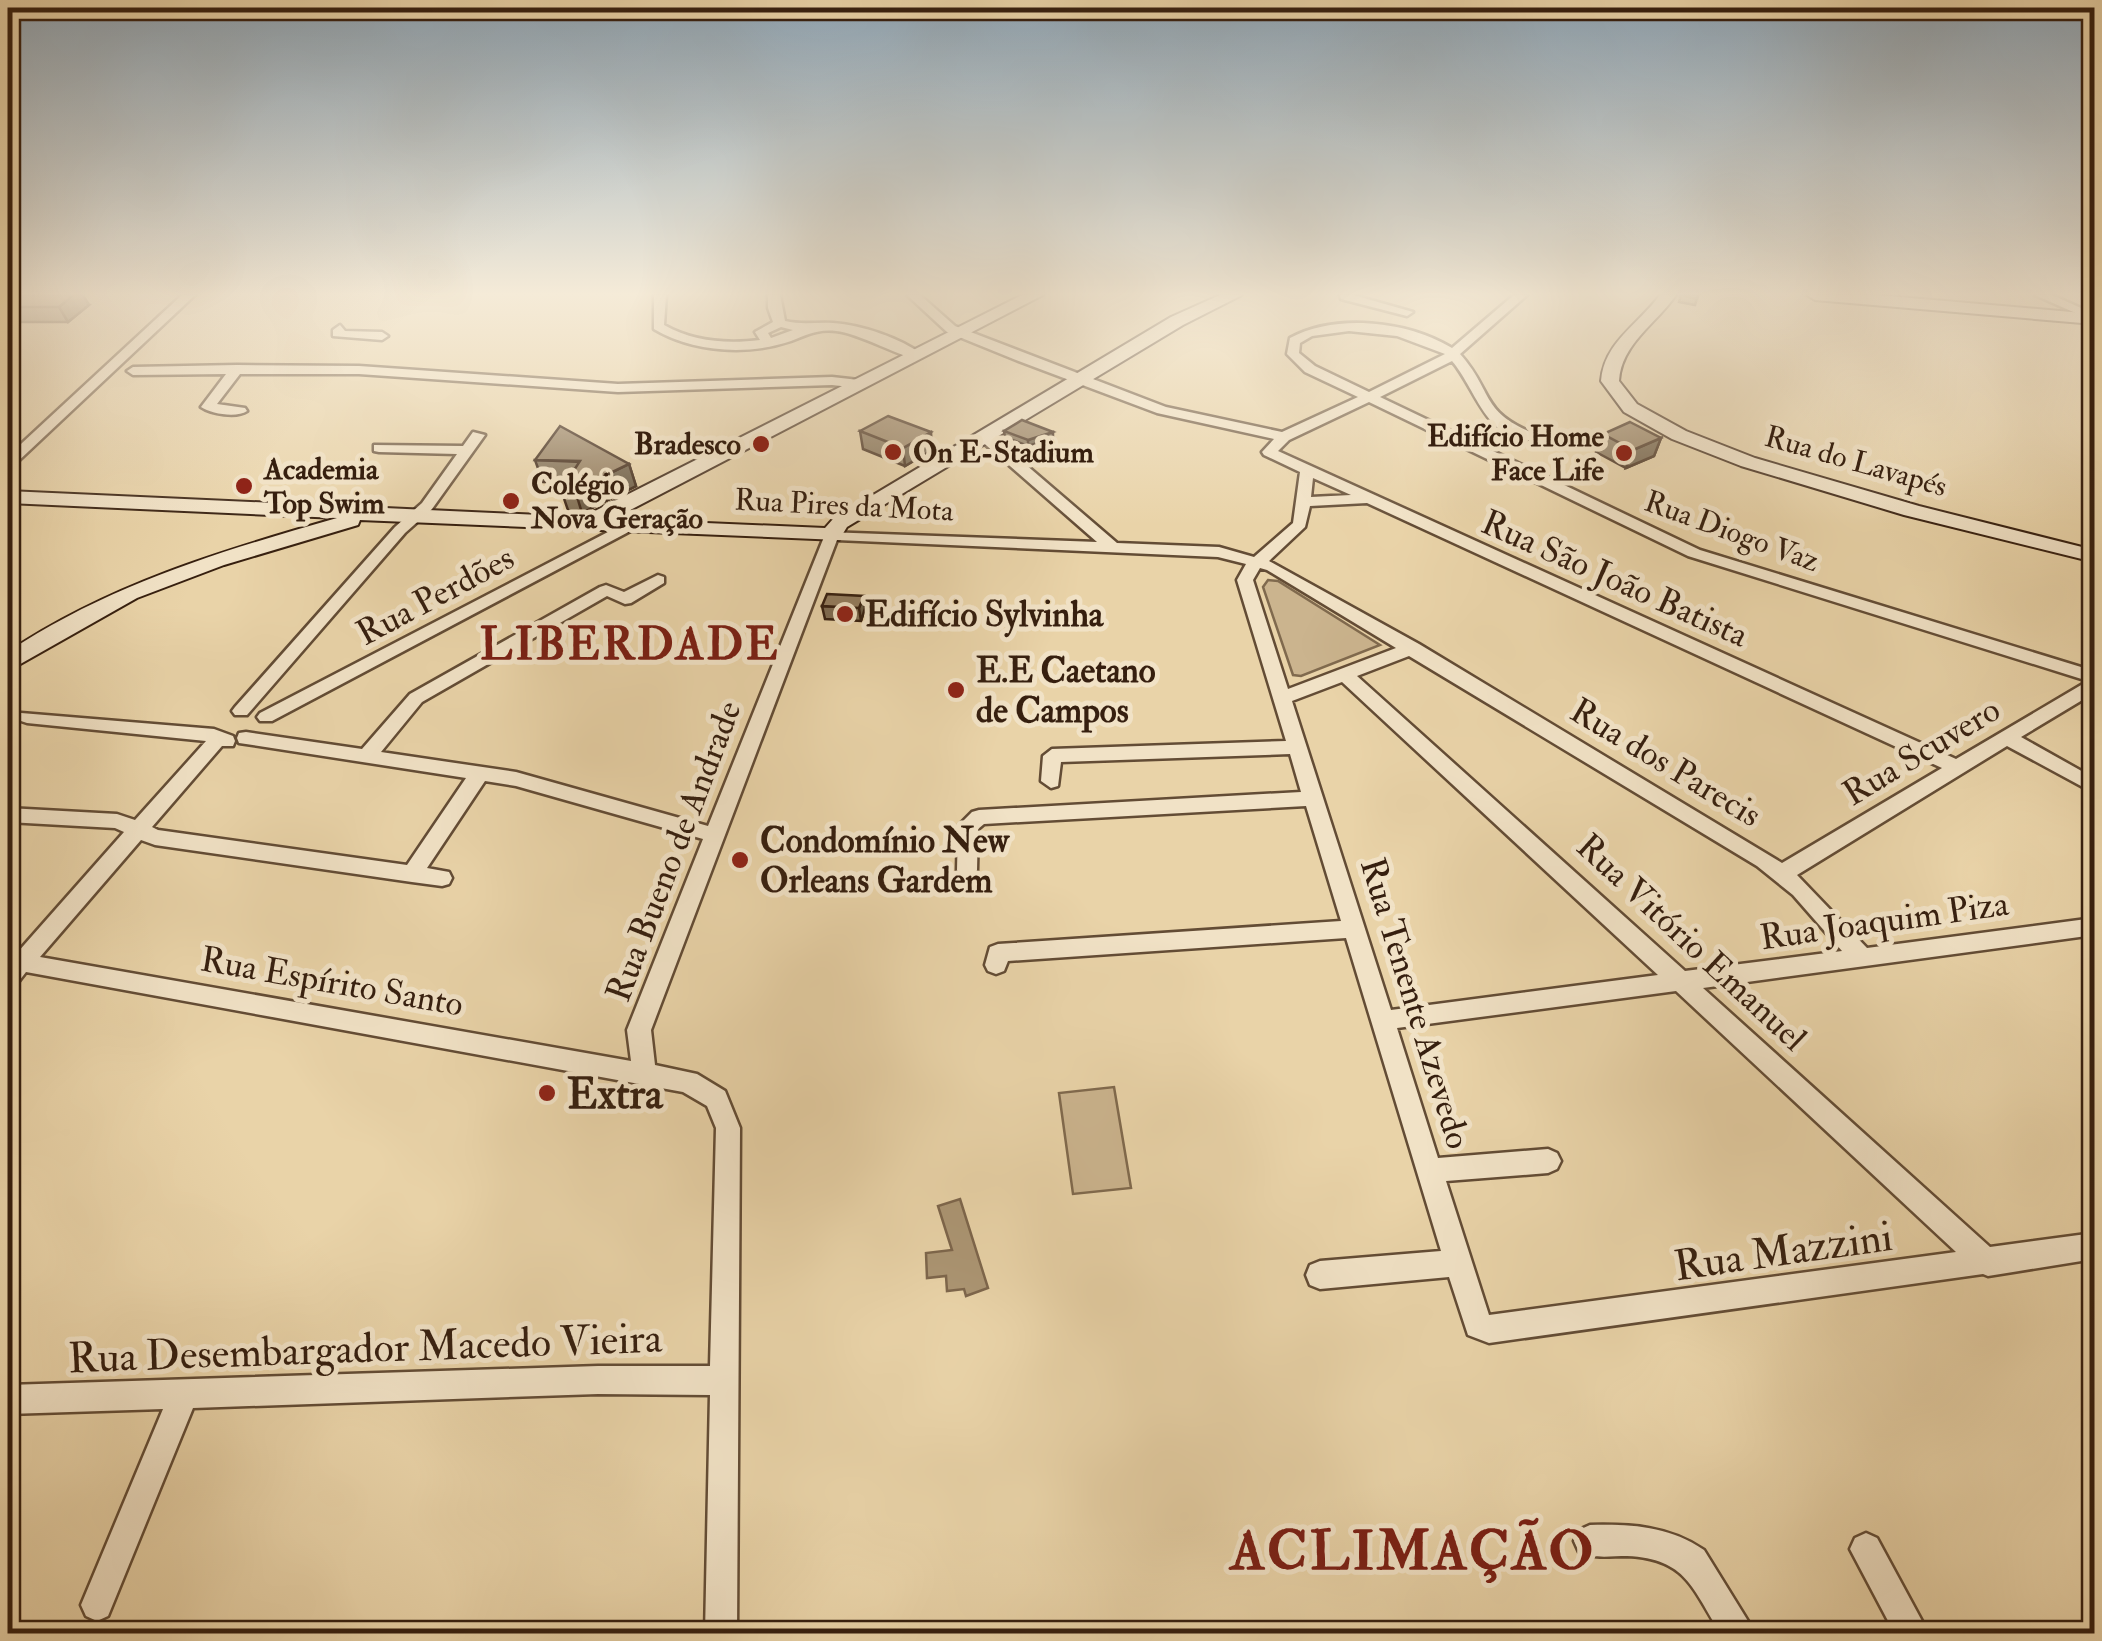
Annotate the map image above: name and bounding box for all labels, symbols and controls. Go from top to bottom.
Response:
place label: Edifício Home Face Life [1427,418,1604,489]
street label: Rua do Lavapés [1761,418,1951,505]
place label: Bradesco [634,426,741,463]
marker: Bradesco [750,433,772,455]
place label: On E-Stadium [913,434,1094,471]
marker: On E-Stadium [882,441,904,463]
marker: Edifício Home Face Life [1613,442,1635,464]
place label: Academia Top Swim [262,451,385,522]
place label: Colégio Nova Geração [530,466,703,537]
marker: Academia Top Swim [233,475,255,497]
street label: Rua Pires da Mota [733,481,955,530]
street label: Rua Diogo Vaz [1639,483,1824,580]
marker: Colégio Nova Geração [500,490,522,512]
street label: Rua São João Batista [1474,500,1755,658]
street label: Rua Perdões [349,536,522,656]
place label: Edifício Sylvinha [865,593,1105,638]
marker: Edifício Sylvinha [834,603,856,625]
district label: LIBERDADE [480,617,780,673]
place label: E.E Caetano de Campos [976,649,1156,733]
marker: E.E Caetano de Campos [945,679,967,701]
street label: Rua Scuvero [1835,688,2008,816]
street label: Rua dos Parecis [1562,689,1769,837]
street label: Rua Bueno de Andrade [596,695,752,1008]
place label: Condomínio New Orleans Gardem [760,819,1011,903]
street label: Rua Vitório Emanuel [1567,825,1816,1061]
marker: Condomínio New Orleans Gardem [729,849,751,871]
street label: Rua Tenente Azevedo [1350,853,1480,1154]
street label: Rua Joaquim Piza [1757,882,2012,960]
street label: Rua Espírito Santo [197,937,467,1027]
place label: Extra [567,1069,664,1121]
marker: Extra [536,1082,558,1104]
street label: Rua Mazzini [1671,1211,1896,1293]
street label: Rua Desembargador Macedo Vieira [67,1313,664,1385]
district label: ACLIMAÇÃO [1228,1517,1596,1586]

